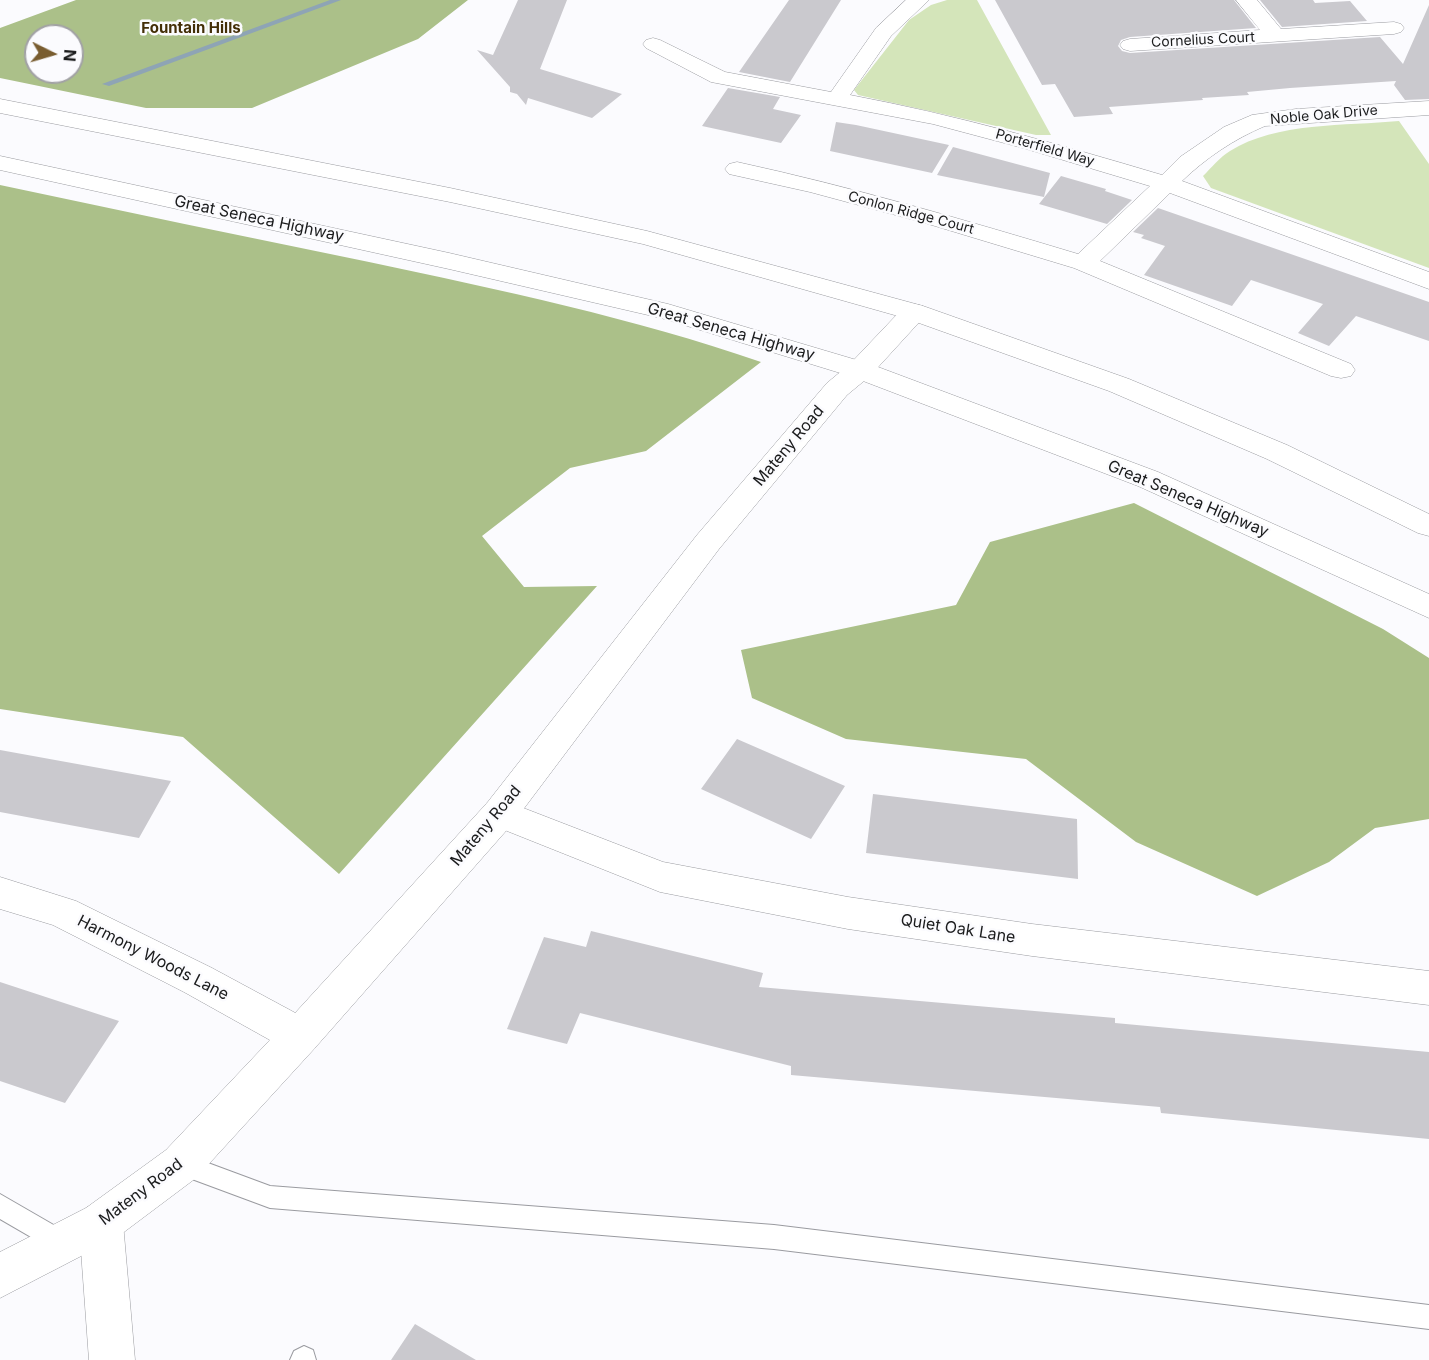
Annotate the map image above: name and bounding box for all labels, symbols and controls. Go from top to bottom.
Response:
district label: Fountain Hills [141,19,241,37]
north arrow [24,24,84,84]
street label: Cornelius Court [1151,29,1255,51]
text: N [59,48,80,62]
street label: Noble Oak Drive [1270,102,1378,128]
street label: Porterfield Way [994,126,1096,170]
street label: Conlon Ridge Court [846,188,976,238]
street label: Great Seneca Highway [172,192,346,246]
street label: Great Seneca Highway [645,299,817,365]
street label: Mateny Road [750,402,828,490]
street label: Great Seneca Highway [1105,456,1271,542]
street label: Mateny Road [447,782,525,870]
street label: Quiet Oak Lane [899,910,1017,948]
street label: Harmony Woods Lane [74,912,232,1004]
street label: Mateny Road [96,1154,186,1230]

